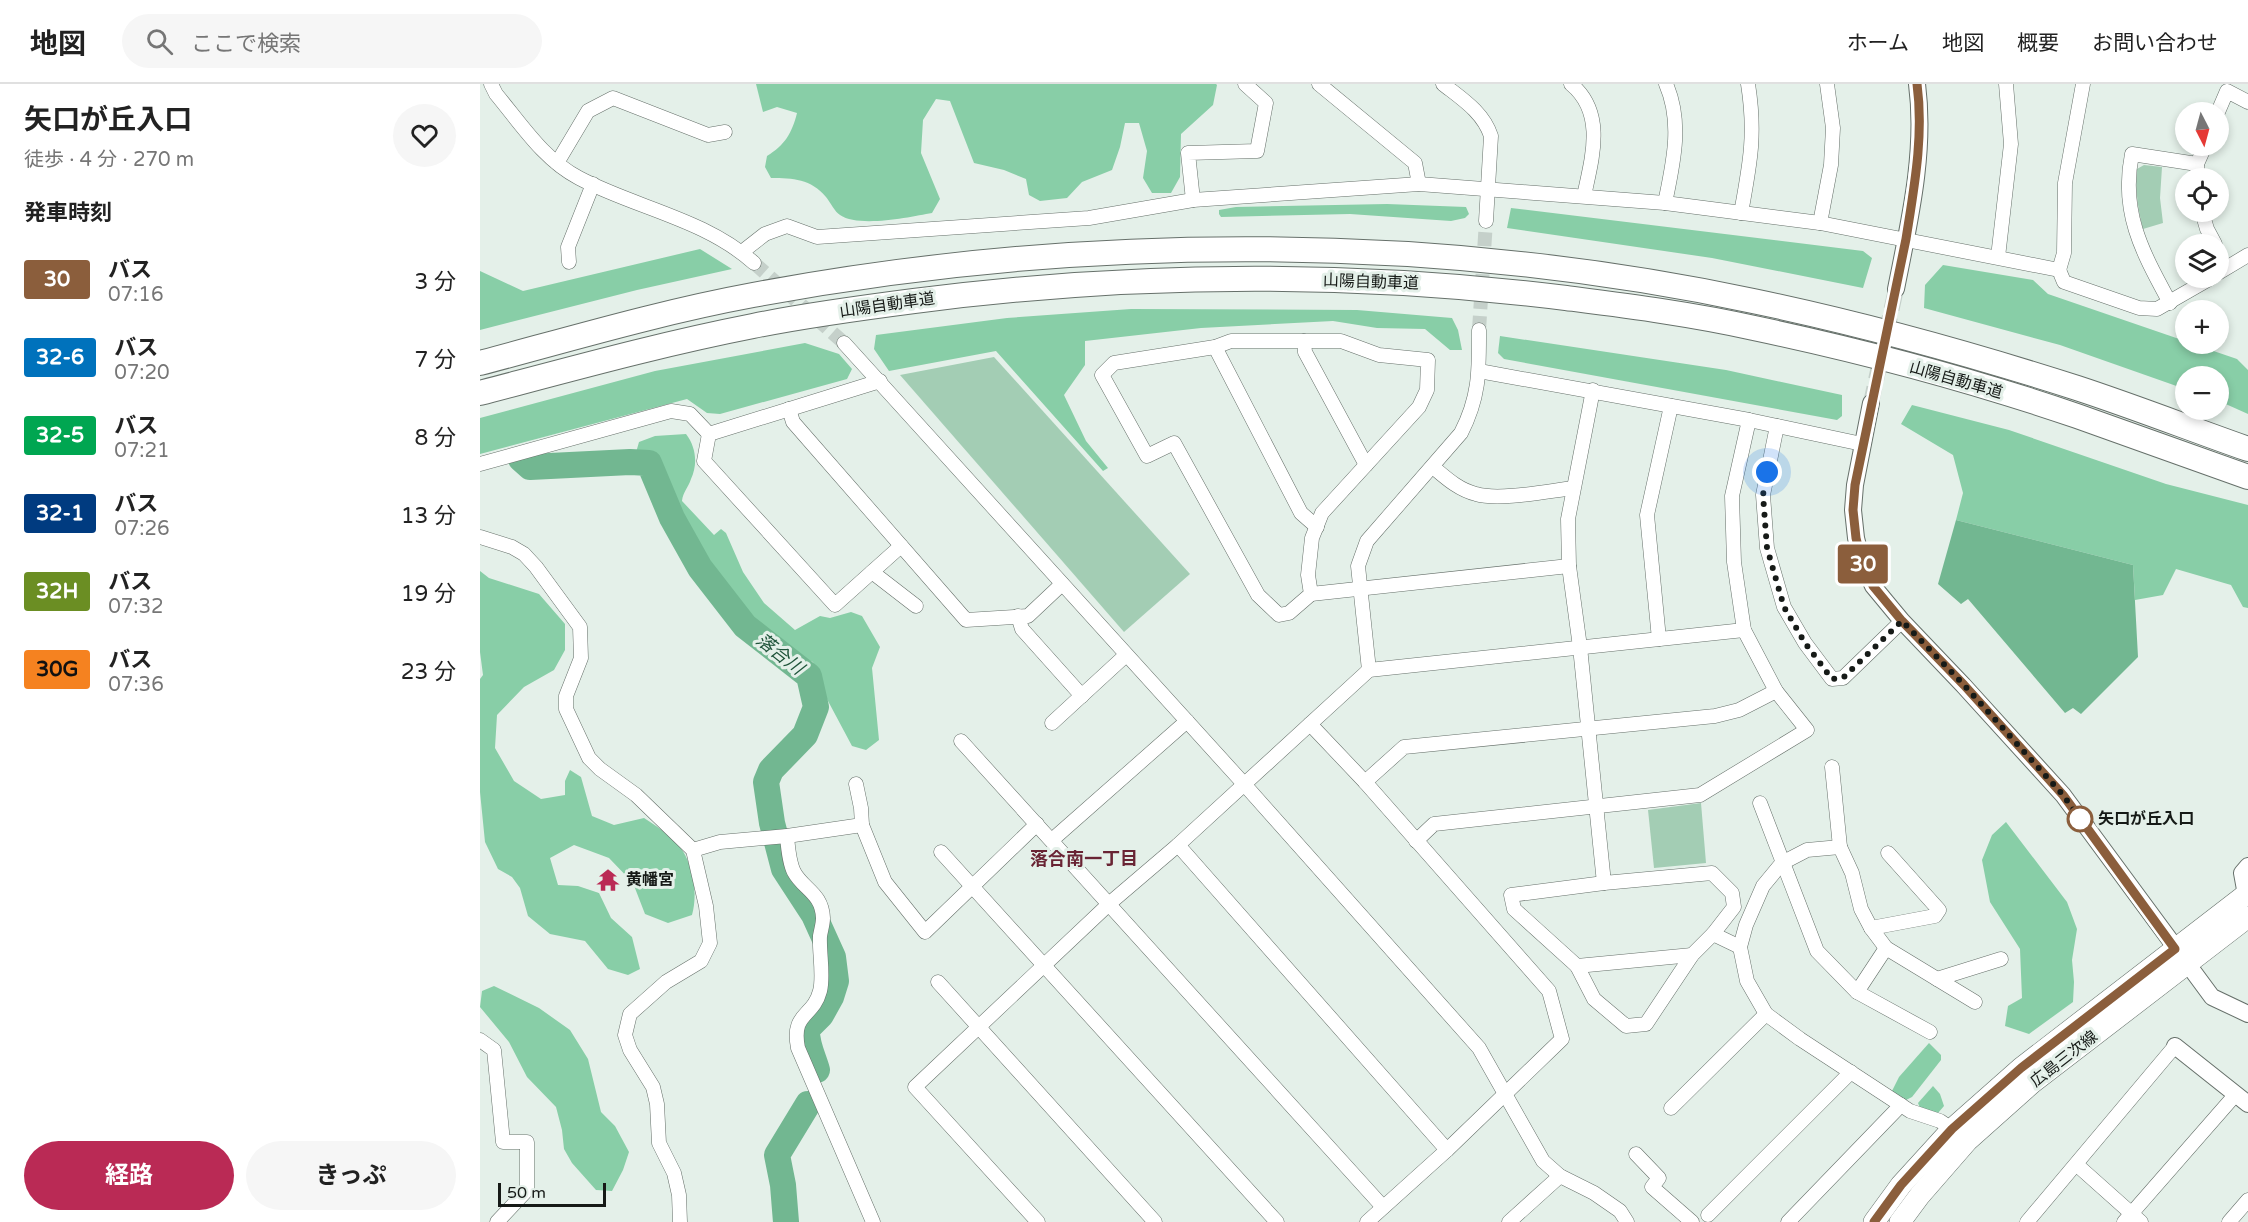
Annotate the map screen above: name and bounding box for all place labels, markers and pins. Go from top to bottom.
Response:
marker: 矢口が丘入口 [2067,806,2093,832]
place label: 矢口が丘入口 [2098,809,2194,829]
temple icon: 黄幡宮 [595,867,621,893]
place label: 黄幡宮 [626,870,674,890]

